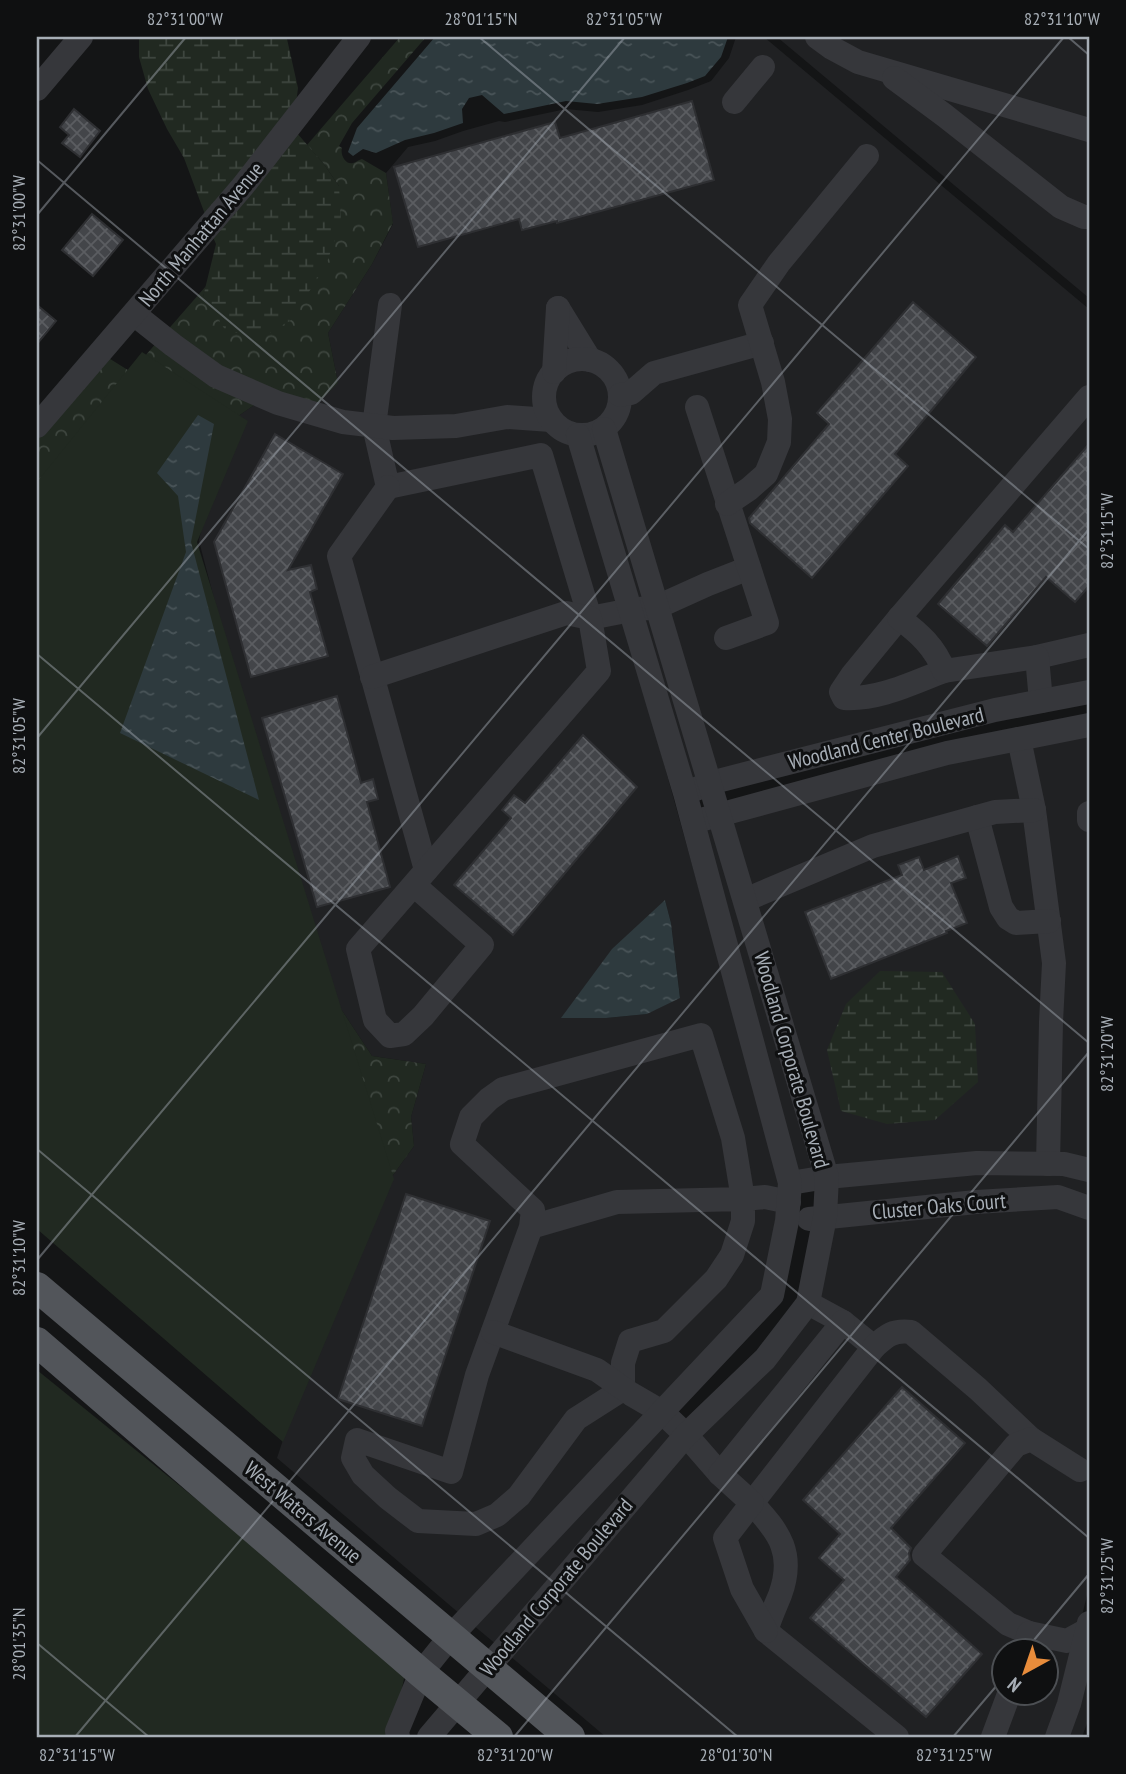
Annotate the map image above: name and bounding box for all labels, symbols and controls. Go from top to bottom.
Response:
text: 82°31'00"W [147,7,223,30]
text: 28°01'15"N [445,7,517,30]
text: 82°31'05"W [586,7,662,30]
text: 82°31'10"W [1024,7,1100,30]
street label: North Manhattan Avenue [133,156,269,312]
text: 82°31'00"W [7,175,30,251]
text: 82°31'15"W [1095,493,1118,569]
text: 82°31'05"W [7,698,30,774]
street label: Woodland Center Boulevard [785,701,987,775]
street label: Woodland Corporate Boulevard [748,948,836,1172]
text: 82°31'20"W [1095,1016,1118,1092]
street label: Cluster Oaks Court [871,1187,1007,1225]
text: 82°31'10"W [7,1220,30,1296]
street label: West Waters Avenue [239,1455,367,1569]
street label: Woodland Corporate Boulevard [474,1492,638,1682]
text: 82°31'25"W [1095,1538,1118,1614]
text: 28°01'35"N [7,1608,30,1680]
north arrow [990,1638,1060,1708]
text: N [1002,1673,1026,1698]
text: 82°31'15"W [39,1743,115,1766]
text: 82°31'20"W [477,1743,553,1766]
text: 28°01'30"N [700,1743,772,1766]
text: 82°31'25"W [916,1743,992,1766]

